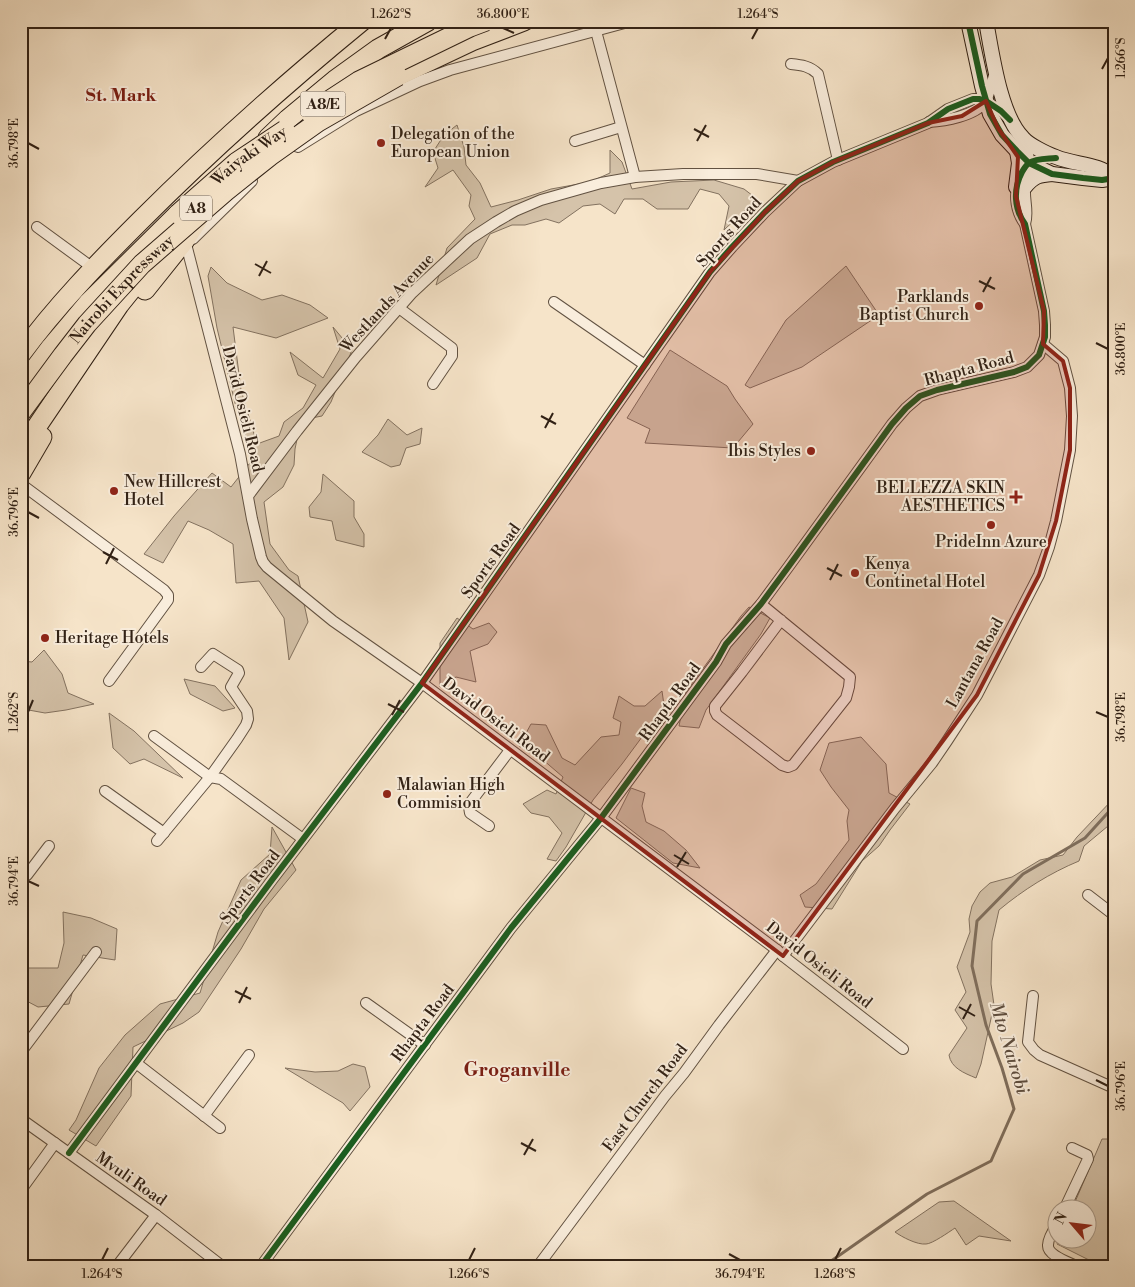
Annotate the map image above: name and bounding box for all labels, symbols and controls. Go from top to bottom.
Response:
text: 1.262°S [371,7,411,22]
text: 36.800°E [477,7,529,22]
text: 1.264°S [738,7,779,22]
text: 1.266°S [1114,38,1129,78]
district label: St. Mark [86,84,157,107]
road number: A8/E [300,92,346,116]
text: 36.798°E [7,118,22,168]
street label: Waiyaki Way [206,121,291,191]
place label: Delegation of the European Union [391,124,515,162]
marker: Delegation of the European Union [375,137,387,149]
street label: Sports Road [692,193,766,271]
road number: A8 [180,196,212,220]
street label: Nairobi Expressway [65,231,178,348]
street label: Westlands Avenue [335,249,438,358]
place label: Parklands Baptist Church [859,287,969,325]
marker: Parklands Baptist Church [973,300,985,312]
text: 36.800°E [1114,323,1129,375]
street label: David Osieli Road [218,344,268,474]
street label: Rhapta Road [922,347,1016,391]
place label: Ibis Styles [728,441,801,461]
marker: Ibis Styles [805,445,817,457]
place label: New Hillcrest Hotel [124,472,222,510]
place label: BELLEZZA SKIN AESTHETICS [876,478,1005,516]
marker: New Hillcrest Hotel [108,485,120,497]
text: 36.796°E [7,487,22,537]
marker: BELLEZZA SKIN AESTHETICS [1009,490,1023,504]
marker: PrideInn Azure [985,519,997,531]
street label: Sports Road [457,520,525,602]
place label: PrideInn Azure [935,532,1047,552]
place label: Kenya Continetal Hotel [865,554,985,592]
marker: Kenya Continetal Hotel [849,567,861,579]
street label: Lantana Road [942,614,1008,712]
place label: Heritage Hotels [55,628,169,648]
marker: Heritage Hotels [39,632,51,644]
street label: Rhapta Road [635,659,705,745]
street label: David Osieli Road [438,673,554,767]
text: 1.262°S [7,692,22,732]
text: 36.798°E [1114,692,1129,742]
place label: Malawian High Commision [397,775,506,813]
marker: Malawian High Commision [381,788,393,800]
street label: Sports Road [216,846,284,928]
text: 36.794°E [7,856,22,906]
street label: David Osieli Road [762,917,876,1013]
street label: Rhapta Road [387,980,459,1066]
water label: Mto Nairobi [984,999,1034,1097]
street label: East Church Road [598,1040,692,1156]
district label: Groganville [464,1058,570,1082]
text: 36.796°E [1114,1061,1129,1111]
street label: Mvuli Road [92,1147,170,1211]
north arrow [1048,1200,1098,1250]
text: N [1051,1209,1072,1227]
text: 1.264°S [82,1267,123,1282]
text: 1.266°S [449,1267,489,1282]
text: 36.794°E [715,1267,765,1282]
text: 1.268°S [815,1267,856,1282]

